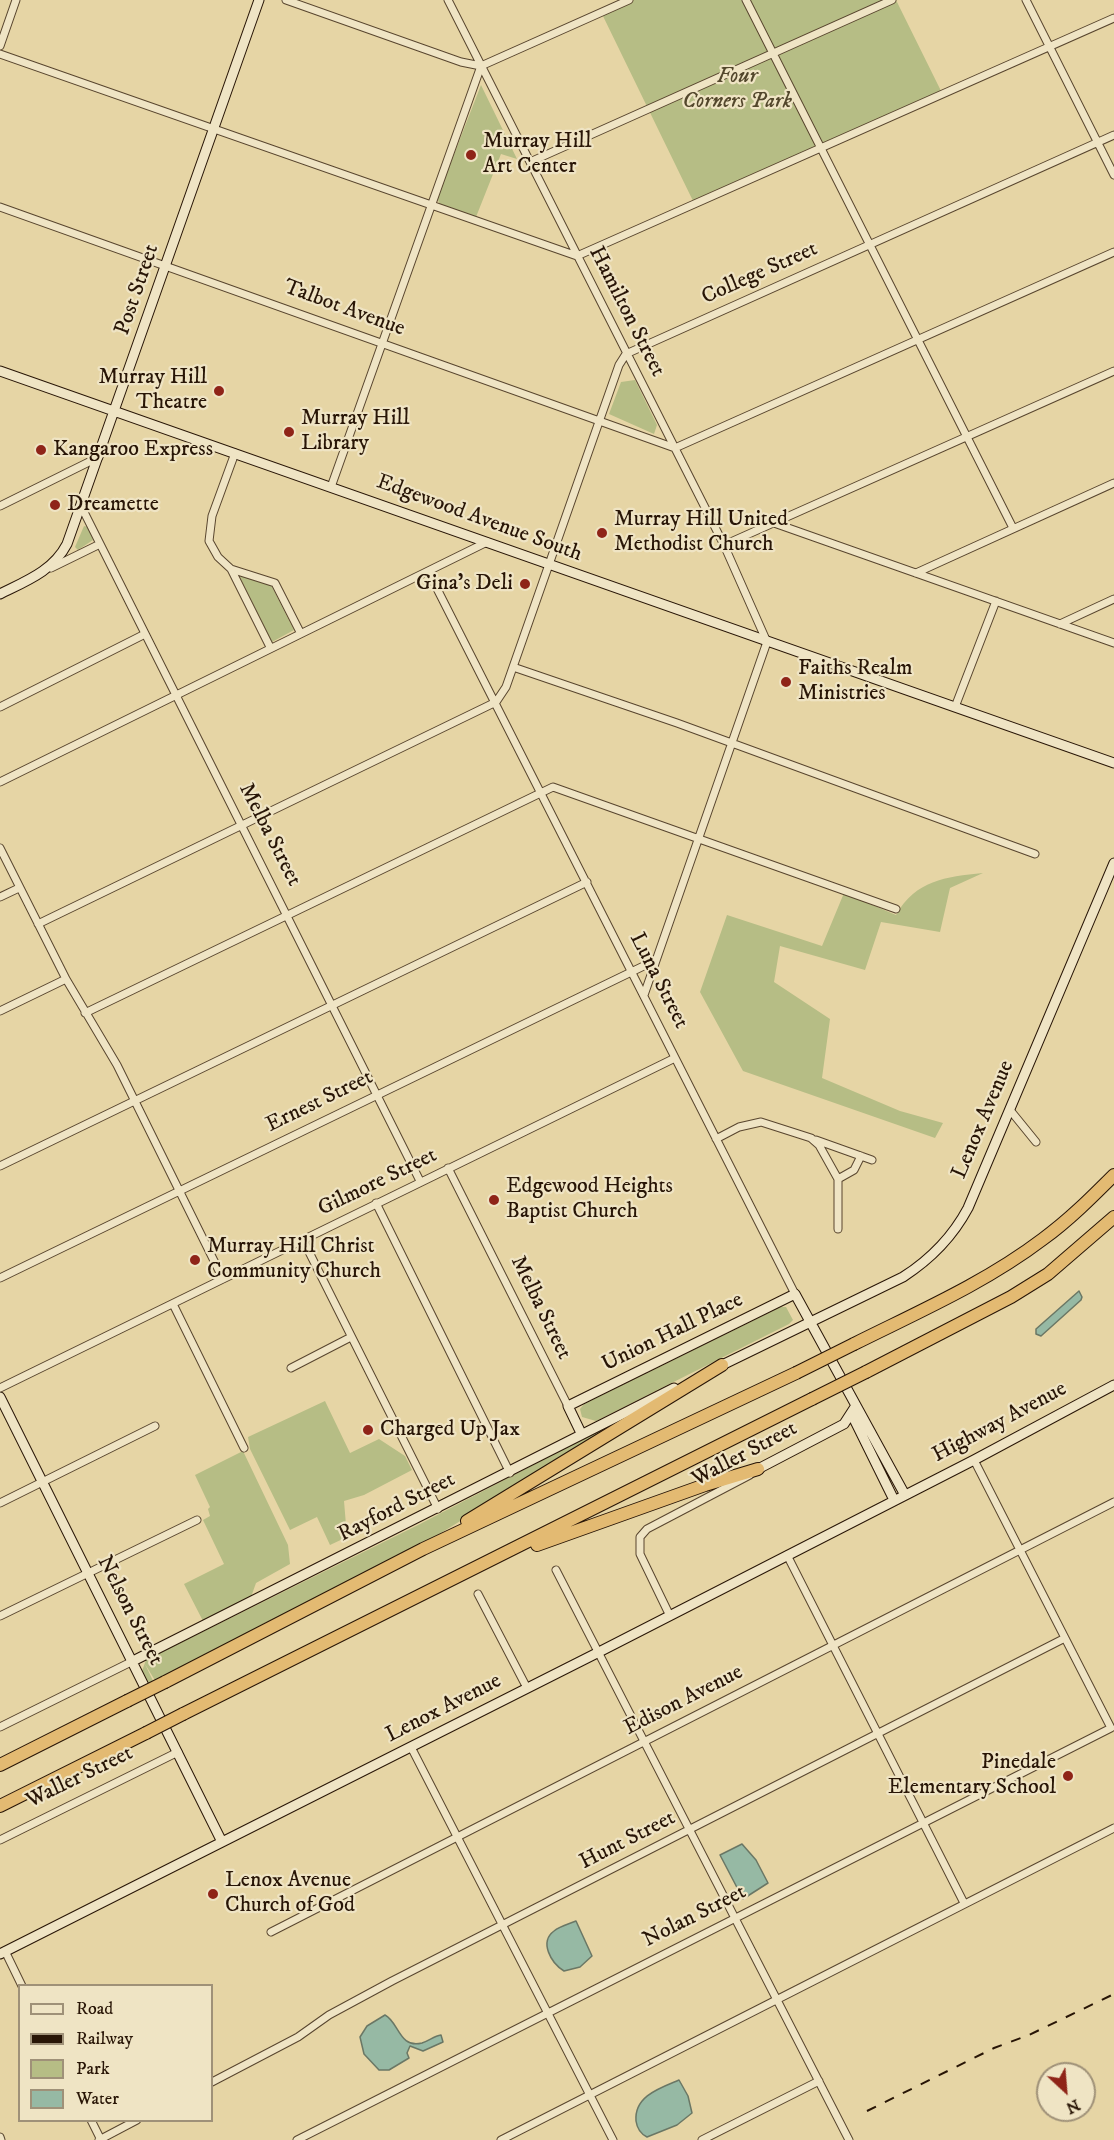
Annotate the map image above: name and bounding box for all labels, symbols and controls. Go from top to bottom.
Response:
park label: Four Corners Park [682,64,792,116]
place label: Murray Hill Art Center [483,129,592,180]
marker: Murray Hill Art Center [464,148,478,162]
street label: College Street [698,237,822,311]
street label: Post Street [110,241,166,339]
street label: Hamilton Street [582,243,670,381]
street label: Talbot Avenue [280,275,408,343]
place label: Murray Hill Theatre [98,365,207,416]
marker: Murray Hill Theatre [212,384,226,398]
place label: Murray Hill Library [301,406,410,458]
marker: Murray Hill Library [282,425,296,439]
place label: Kangaroo Express [53,437,213,463]
marker: Kangaroo Express [34,443,48,457]
street label: Edgewood Avenue South [372,469,586,569]
place label: Dreamette [67,492,159,518]
marker: Dreamette [48,498,62,512]
place label: Murray Hill United Methodist Church [614,507,788,558]
marker: Murray Hill United Methodist Church [595,526,609,540]
place label: Gina's Deli [416,571,513,597]
marker: Gina's Deli [518,577,532,591]
place label: Faiths Realm Ministries [798,656,913,708]
marker: Faiths Realm Ministries [779,675,793,689]
street label: Melba Street [232,779,306,891]
street label: Luna Street [623,929,693,1033]
street label: Lenox Avenue [947,1057,1021,1183]
street label: Ernest Street [262,1065,378,1139]
street label: Gilmore Street [314,1143,442,1223]
place label: Edgewood Heights Baptist Church [506,1174,673,1226]
marker: Edgewood Heights Baptist Church [487,1193,501,1207]
place label: Murray Hill Christ Community Church [207,1234,381,1286]
street label: Melba Street [504,1252,576,1364]
marker: Murray Hill Christ Community Church [188,1253,202,1267]
street label: Union Hall Place [598,1287,748,1379]
street label: Highway Avenue [928,1377,1072,1469]
street label: Waller Street [688,1416,802,1494]
place label: Charged Up Jax [380,1417,520,1443]
marker: Charged Up Jax [361,1423,375,1437]
street label: Rayford Street [334,1467,460,1549]
street label: Nelson Street [90,1552,168,1670]
street label: Edison Avenue [620,1660,748,1742]
street label: Lenox Avenue [382,1669,506,1749]
street label: Waller Street [22,1741,138,1815]
place label: Pinedale Elementary School [888,1750,1056,1802]
marker: Pinedale Elementary School [1061,1769,1075,1783]
street label: Hunt Street [576,1806,680,1876]
place label: Lenox Avenue Church of God [225,1868,355,1920]
street label: Nolan Street [639,1880,751,1954]
marker: Lenox Avenue Church of God [206,1887,220,1901]
legend [18,1984,213,2122]
text: Road [76,1998,113,2020]
text: Railway [76,2028,133,2050]
text: Park [76,2058,110,2080]
north arrow [1036,2062,1096,2122]
text: Water [76,2088,119,2110]
text: N [1063,2095,1083,2118]

